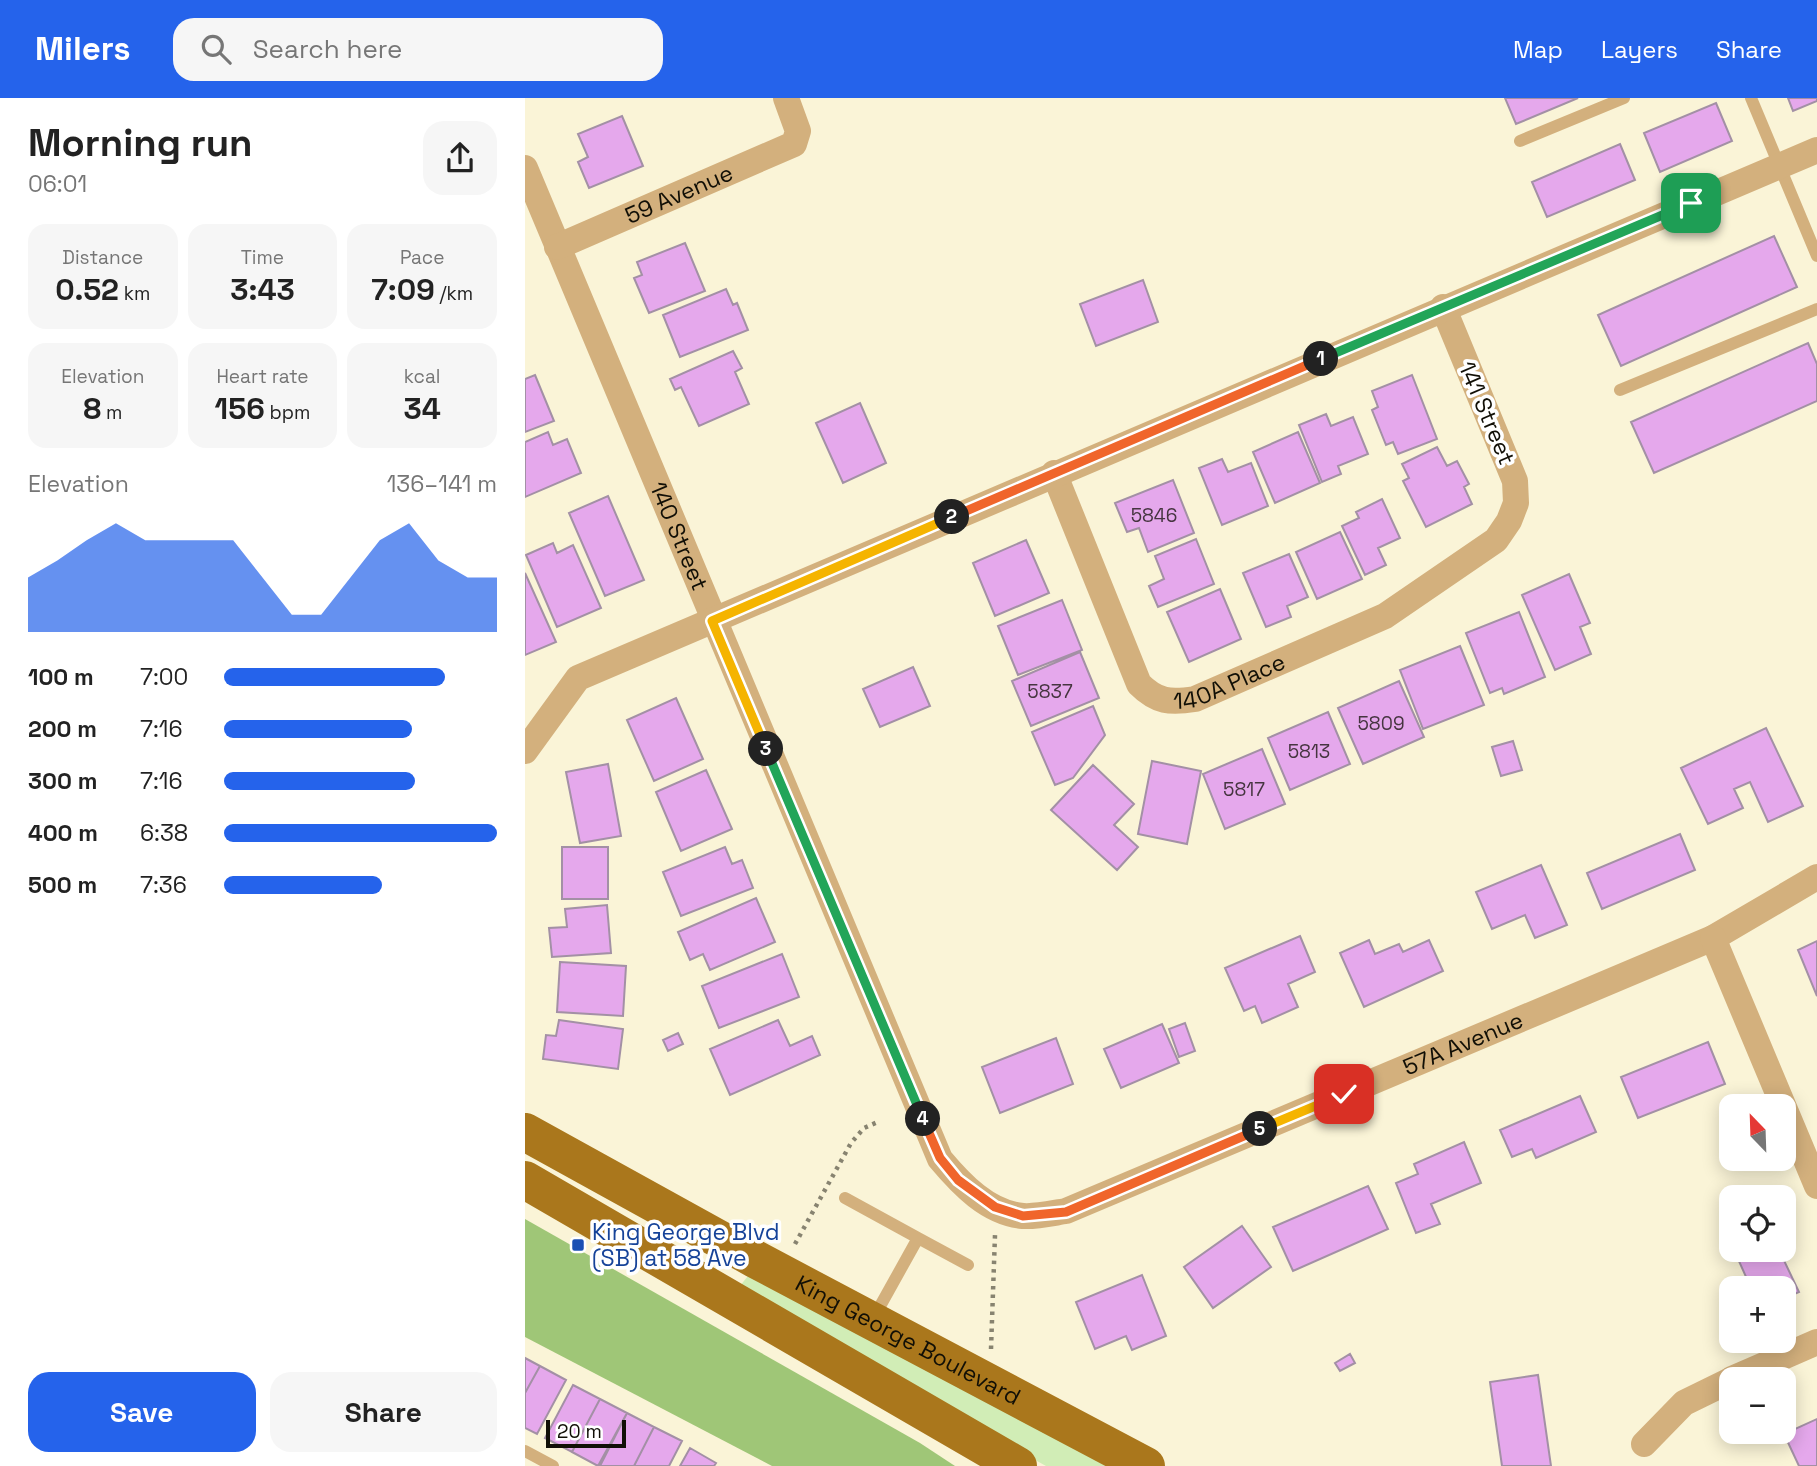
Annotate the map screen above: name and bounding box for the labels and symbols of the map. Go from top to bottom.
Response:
street label: 59 Avenue [620,157,738,231]
pin [1661,173,1721,233]
pin: 1 [1303,342,1339,376]
street label: 141 Street [1452,357,1522,469]
street label: 140 Street [643,477,715,595]
pin: 2 [935,500,969,534]
house number: 5846 [1131,503,1177,528]
street label: 140A Place [1173,647,1290,716]
house number: 5837 [1027,679,1073,704]
house number: 5809 [1357,711,1405,736]
pin: 3 [749,732,783,766]
house number: 5813 [1288,739,1330,764]
house number: 5817 [1223,777,1265,802]
street label: 57A Avenue [1398,1005,1528,1082]
pin [1314,1064,1374,1124]
north arrow [1719,1094,1795,1171]
pin: 4 [905,1102,941,1136]
pin: 5 [1243,1112,1277,1146]
place label: King George Blvd (SB) at 58 Ave [592,1217,780,1273]
marker: King George Blvd (SB) at 58 Ave [570,1237,586,1253]
street label: King George Boulevard [790,1268,1026,1412]
scale bar [546,1417,627,1449]

